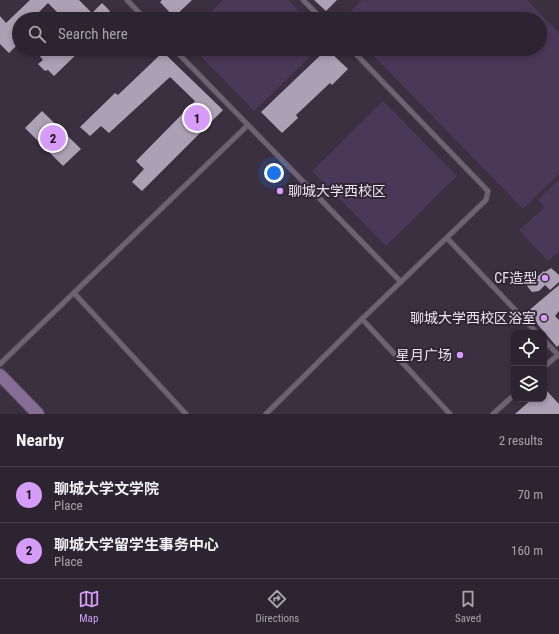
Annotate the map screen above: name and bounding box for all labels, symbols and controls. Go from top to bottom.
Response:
search box [12,12,547,56]
icon: search [26,23,48,45]
text: Search here [58,25,128,43]
pin: 1 [184,103,210,133]
pin: 2 [40,123,66,153]
your location [264,163,284,183]
place label: 聊城大学西校区 [288,183,386,199]
marker: 聊城大学西校区 [275,186,285,196]
place label: CF造型 [494,270,537,286]
marker: CF造型 [540,273,550,283]
place label: 聊城大学西校区浴室 [410,310,536,326]
marker: 聊城大学西校区浴室 [539,313,549,323]
map controls [511,330,547,402]
button: locate [511,330,547,366]
place label: 星月广场 [396,347,452,363]
marker: 星月广场 [455,350,465,360]
button: layers [511,366,547,402]
text: Nearby [16,430,64,450]
text: 2 results [499,433,543,448]
text: 聊城大学文学院 [54,480,159,498]
text: 1 [26,487,32,502]
text: 70 m [517,487,543,502]
text: Place [54,498,83,513]
text: 聊城大学留学生事务中心 [54,536,219,554]
text: 2 [26,543,32,558]
text: 160 m [511,543,543,558]
text: Place [54,554,83,569]
tab: Map [78,588,100,625]
tab: Directions [255,588,299,625]
tab: Saved [455,588,481,625]

